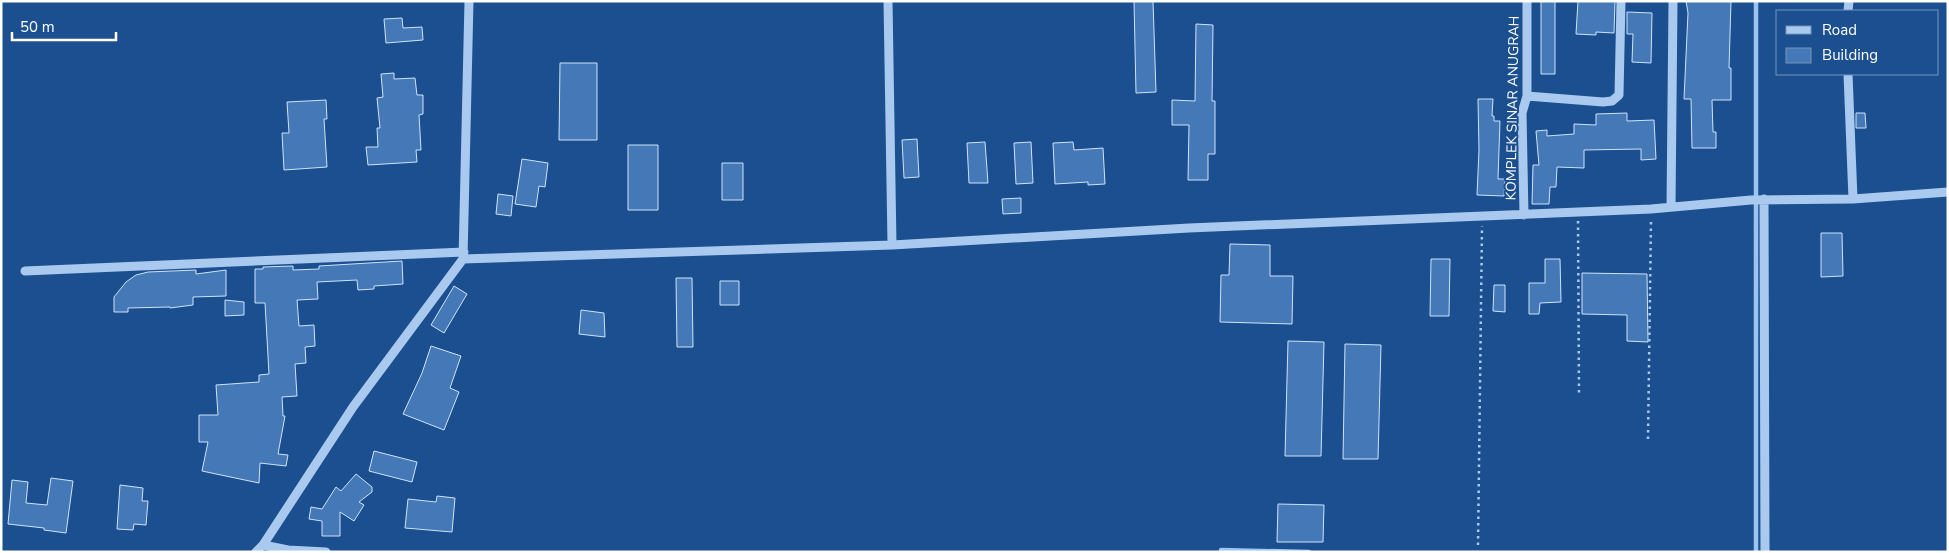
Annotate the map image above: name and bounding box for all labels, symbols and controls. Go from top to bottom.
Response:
scale bar [12,10,116,42]
legend [1776,10,1939,75]
street label: KOMPLEK SINAR ANUGRAH [1501,15,1524,201]
text: 50 m [20,17,55,37]
text: Road [1822,20,1857,40]
text: Building [1822,45,1878,65]

